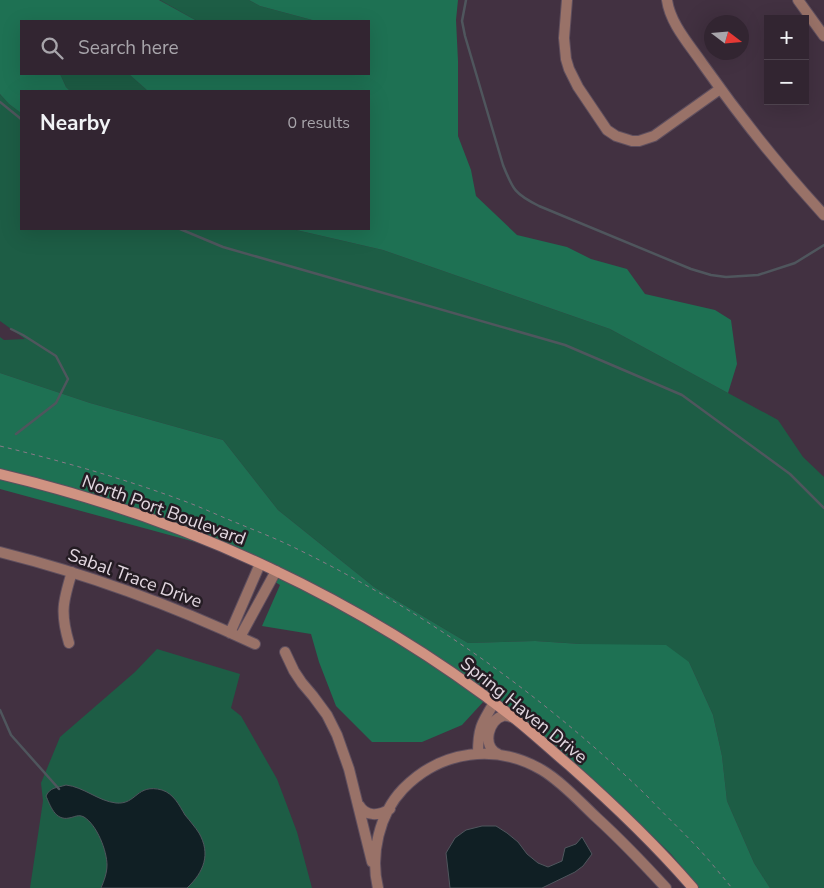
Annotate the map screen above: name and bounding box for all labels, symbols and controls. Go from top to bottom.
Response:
north arrow [704,15,749,60]
map controls [764,15,809,105]
button: + [764,15,809,60]
search box [20,20,370,75]
icon: search [38,34,66,62]
text: Search here [78,35,179,61]
button: − [764,60,809,105]
text: Nearby [40,109,110,137]
text: 0 results [288,112,350,134]
street label: North Port Boulevard [79,469,249,551]
street label: Sabal Trace Drive [65,543,205,613]
street label: Spring Haven Drive [455,651,593,769]

